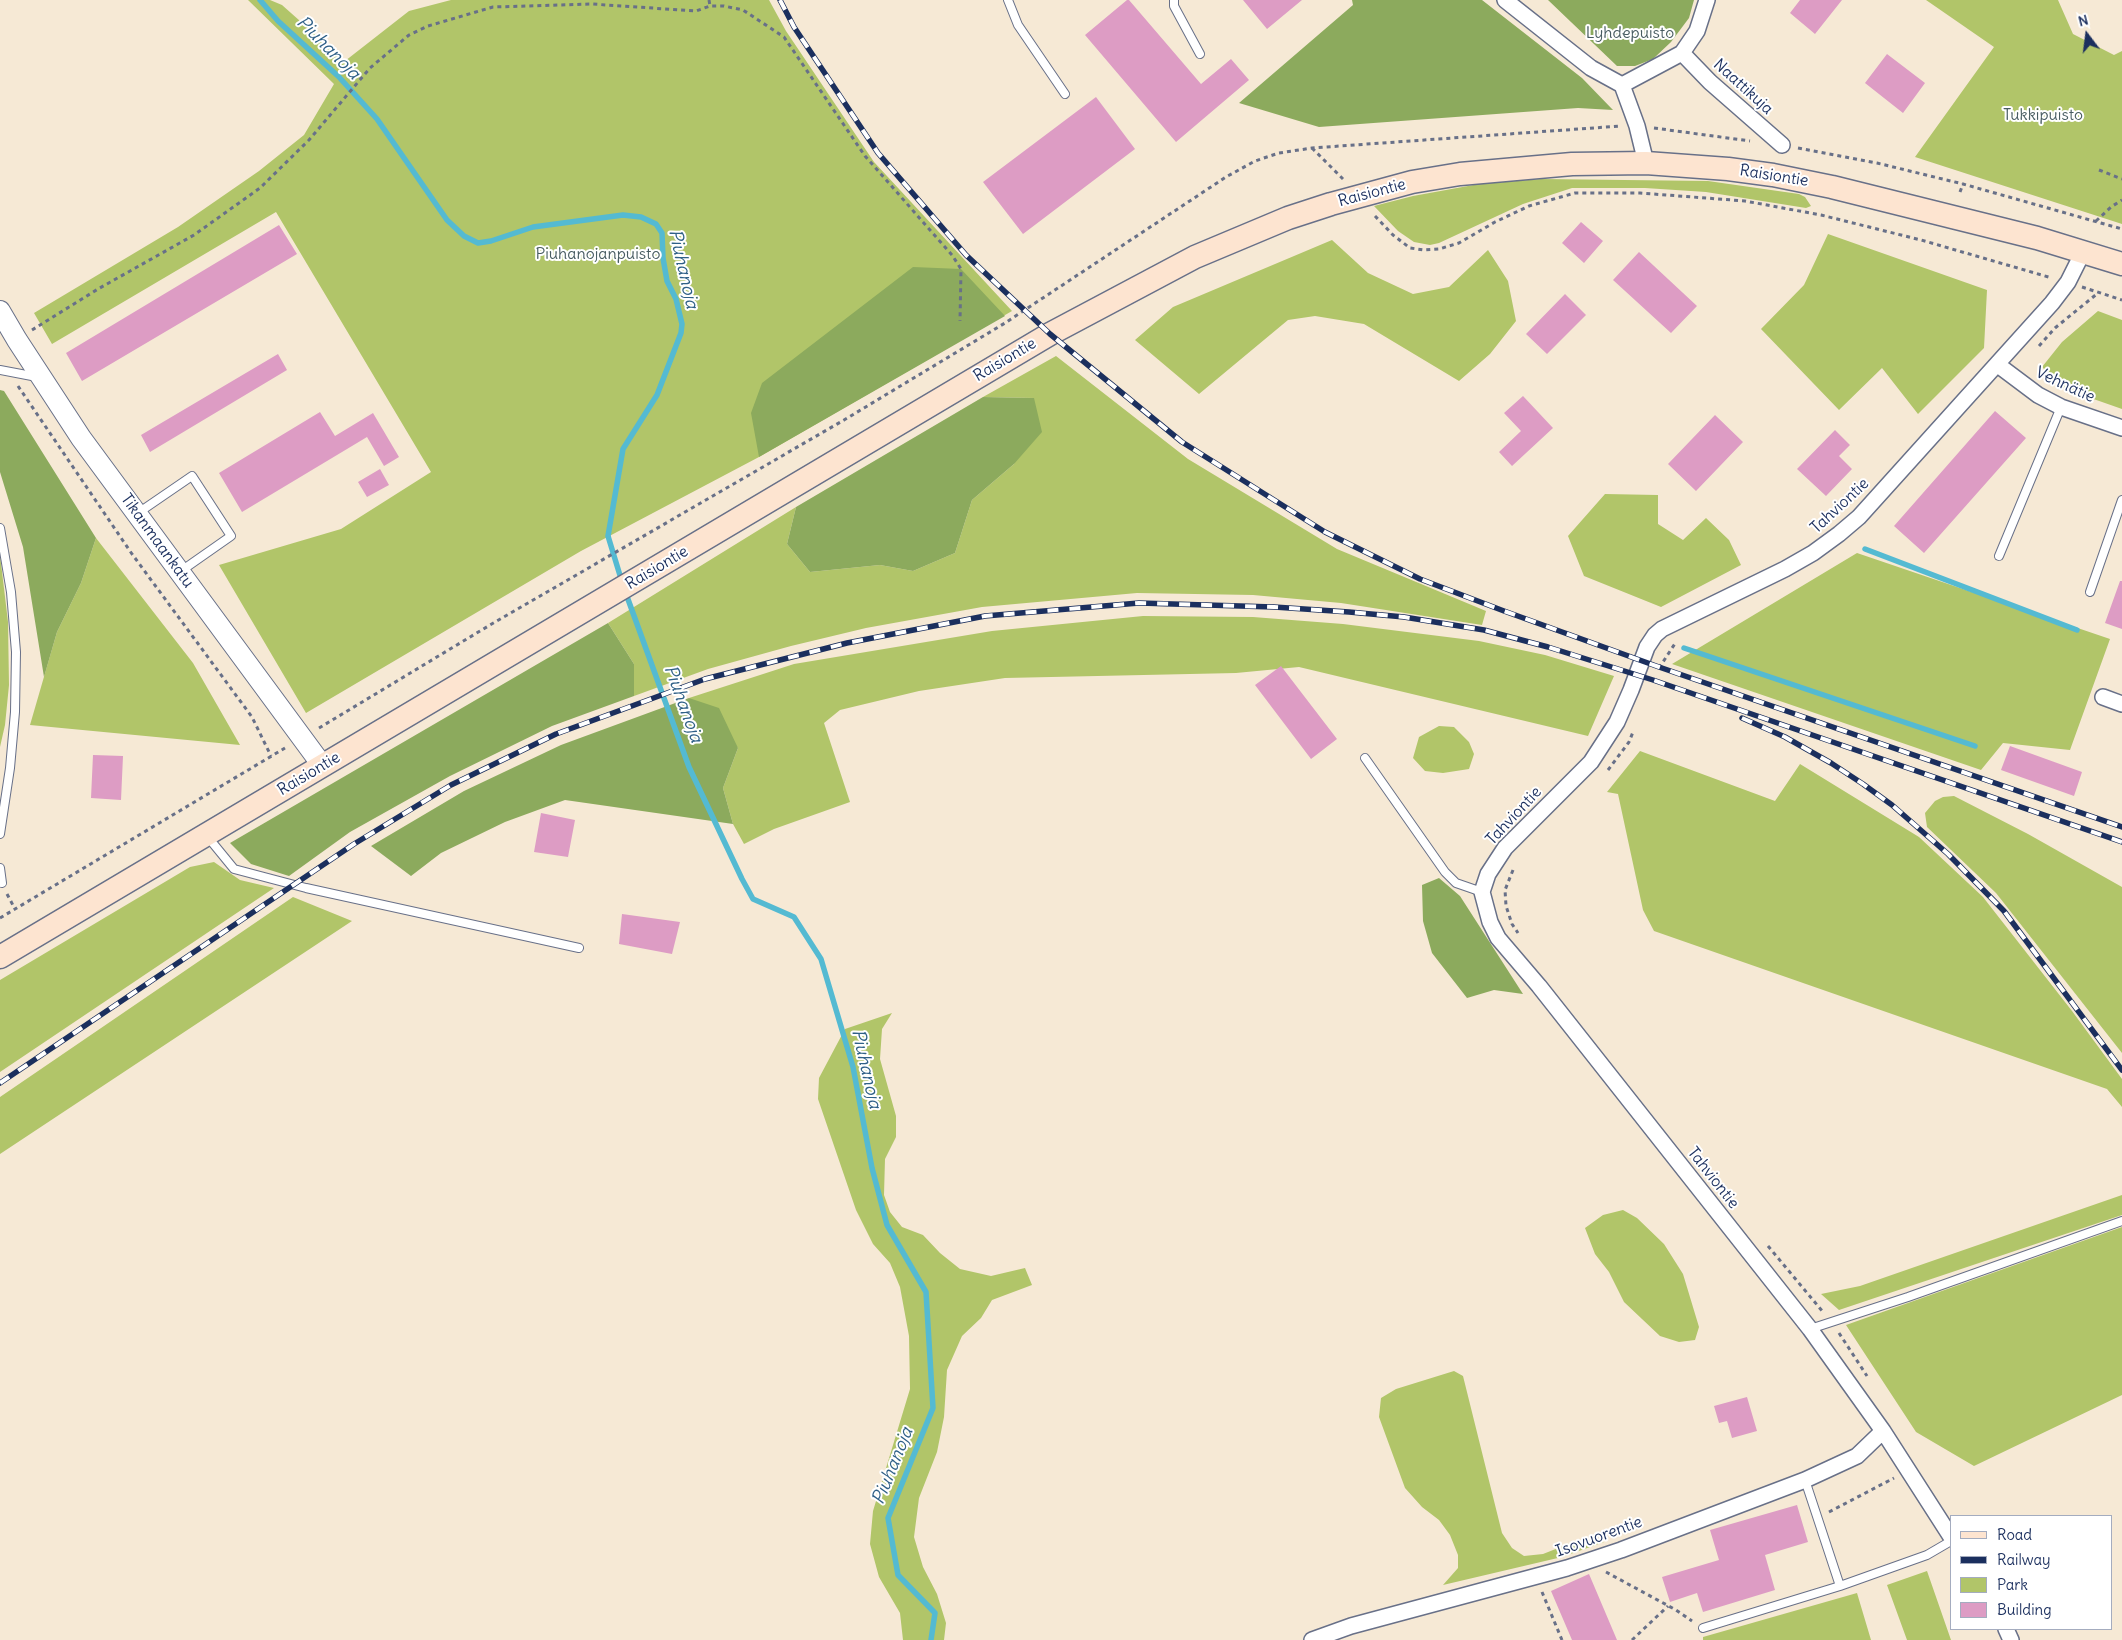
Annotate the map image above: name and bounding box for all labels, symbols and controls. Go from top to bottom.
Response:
north arrow [2062,10,2112,60]
text: N [2076,11,2090,30]
water label: Piuhanoja [292,12,364,84]
park label: Lyhdepuisto [1586,23,1674,43]
street label: Naattikuja [1709,55,1777,119]
park label: Tukkipuisto [2003,105,2083,125]
street label: Raisiontie [1738,161,1810,191]
street label: Raisiontie [1336,175,1408,211]
water label: Piuhanoja [663,227,703,311]
park label: Piuhanojanpuisto [536,244,660,264]
street label: Raisiontie [970,334,1040,386]
street label: Vehnätie [2032,363,2098,407]
street label: Tahviontie [1807,474,1873,538]
street label: Tikanmaankatu [116,490,198,592]
street label: Raisiontie [622,542,692,594]
water label: Piuhanoja [659,662,707,746]
street label: Raisiontie [274,748,344,800]
street label: Tahviontie [1482,783,1546,849]
water label: Piuhanoja [846,1027,886,1111]
street label: Tahviontie [1683,1143,1743,1213]
water label: Piuhanoja [868,1424,918,1508]
street label: Isovuorentie [1553,1512,1645,1562]
legend [1950,1515,2112,1630]
text: Road [1997,1525,2032,1544]
text: Railway [1997,1550,2051,1569]
text: Park [1997,1575,2028,1594]
text: Building [1997,1600,2052,1619]

